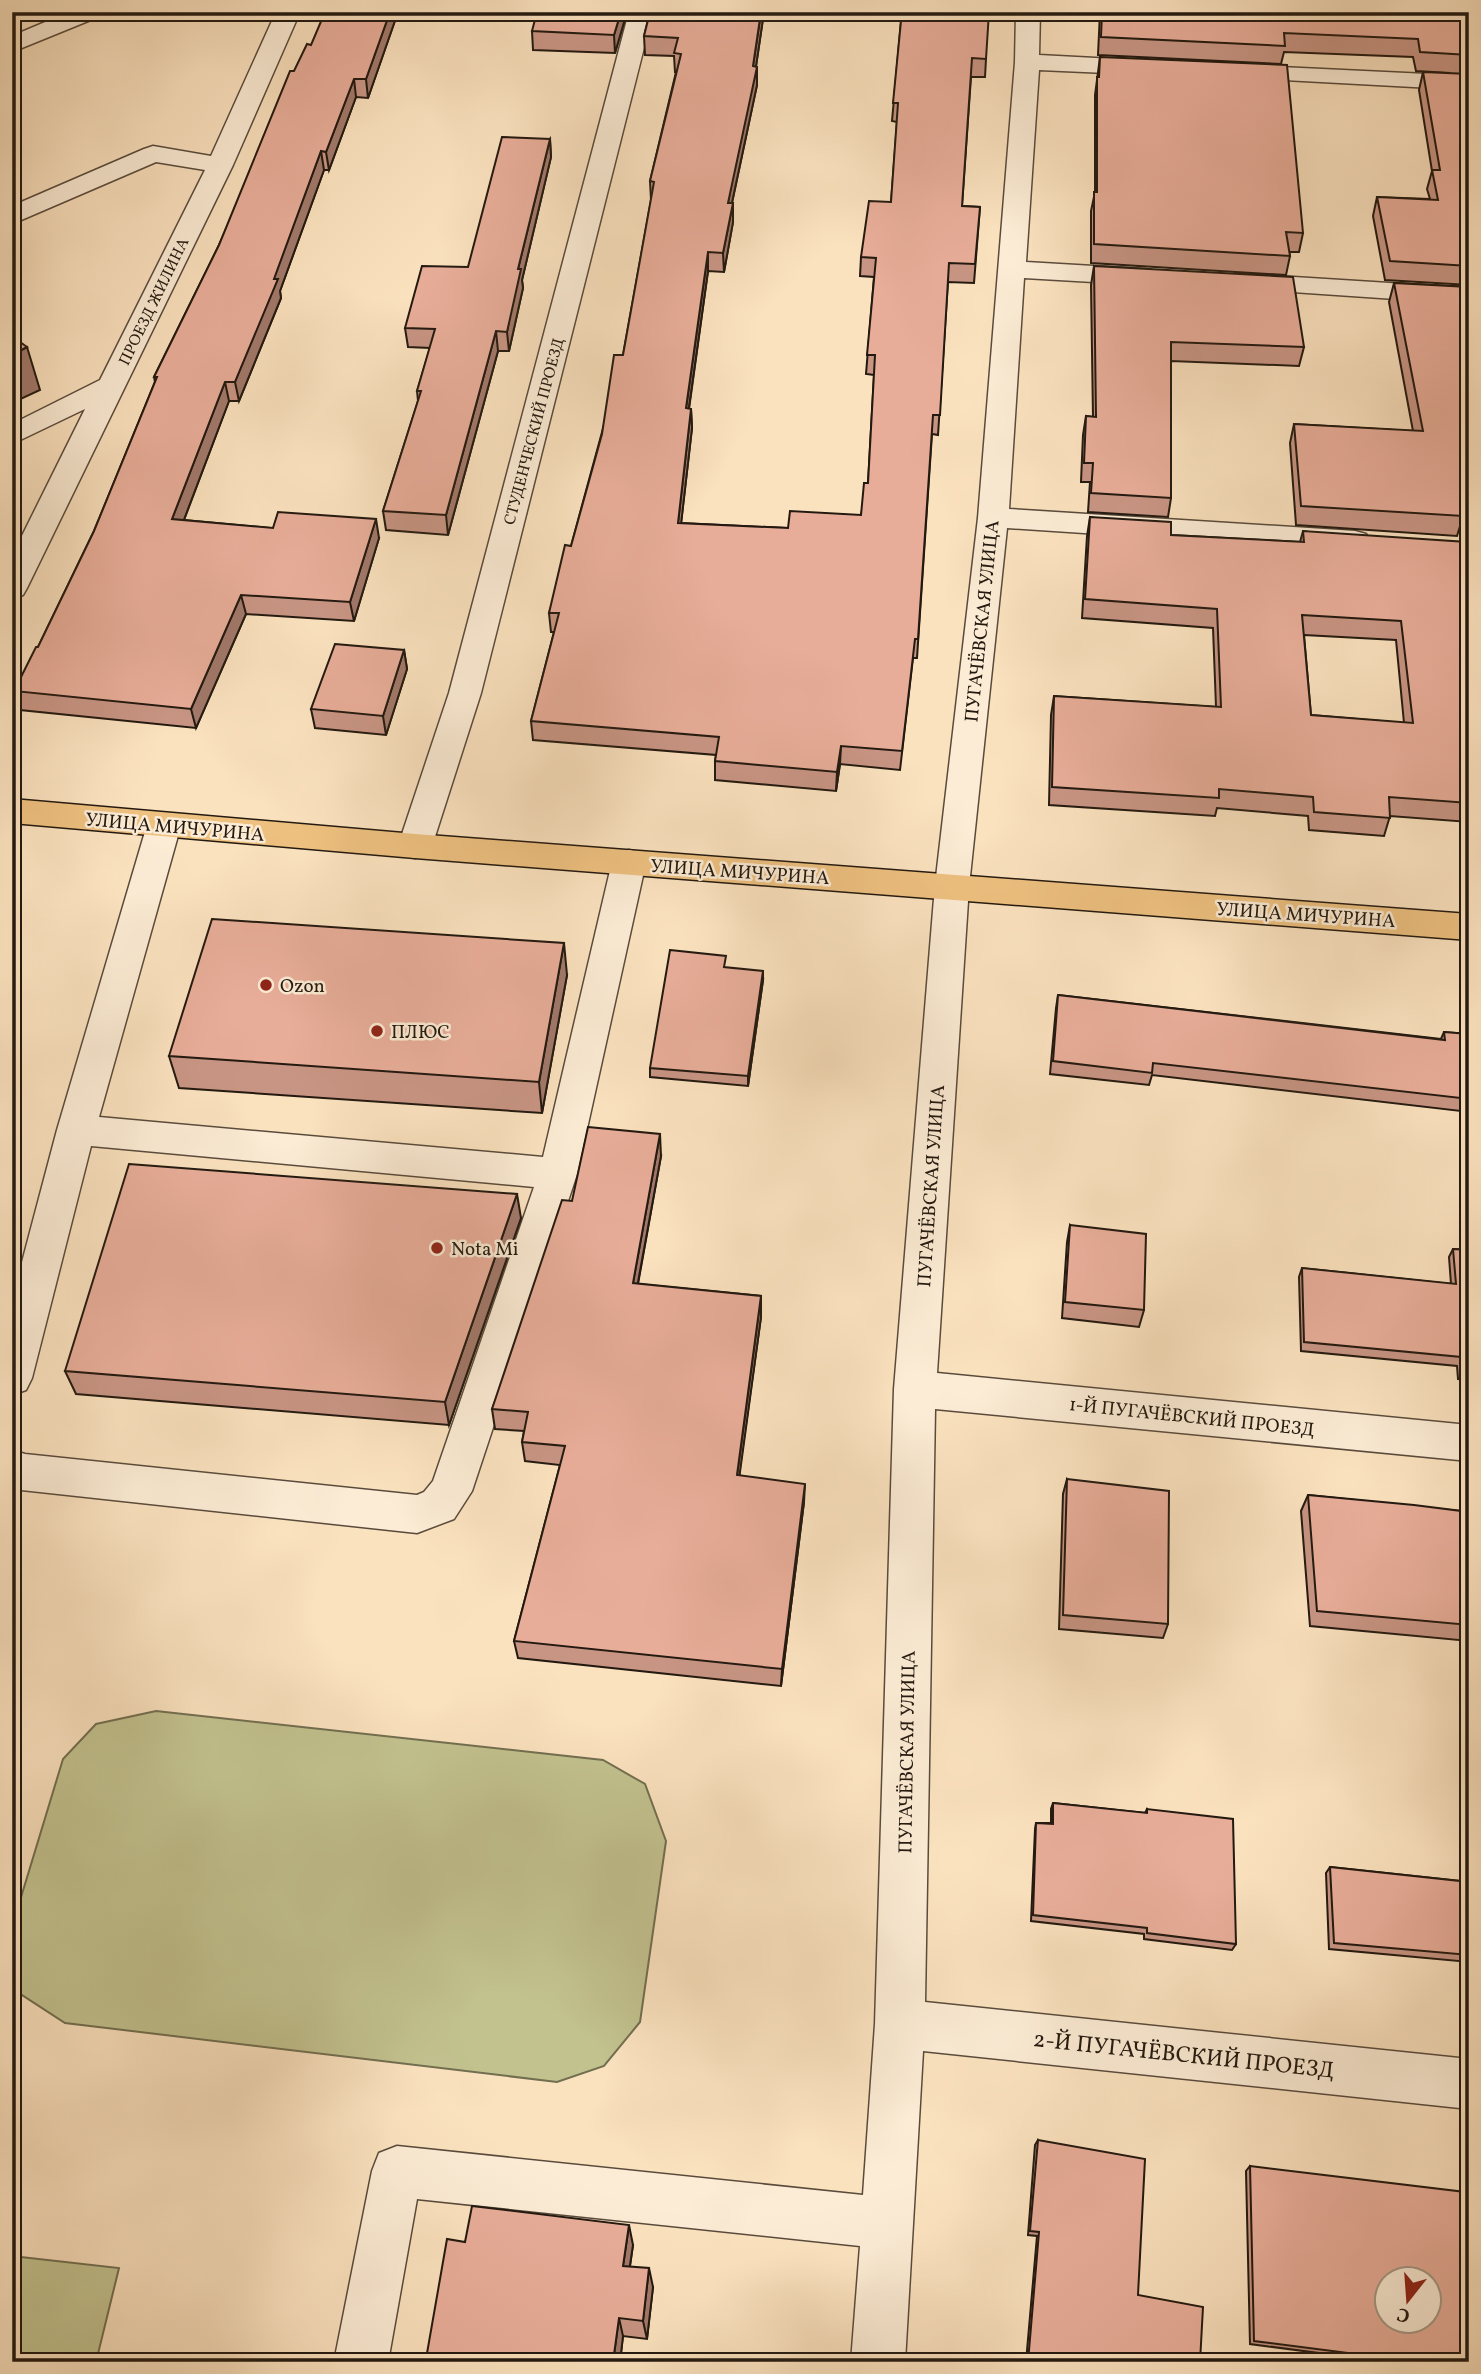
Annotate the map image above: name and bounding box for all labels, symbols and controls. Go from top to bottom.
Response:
street label: ПРОЕЗД ЖИЛИНА [114,234,195,369]
street label: СТУДЕНЧЕСКИЙ ПРОЕЗД [499,335,571,528]
street label: ПУГАЧЁВСКАЯ УЛИЦА [959,519,1007,724]
street label: УЛИЦА МИЧУРИНА [84,807,265,849]
street label: УЛИЦА МИЧУРИНА [649,854,830,892]
street label: УЛИЦА МИЧУРИНА [1215,897,1396,935]
place label: Ozon [280,974,325,1000]
marker: Ozon [258,977,274,993]
place label: ПЛЮС [391,1020,450,1046]
marker: ПЛЮС [369,1023,385,1039]
street label: ПУГАЧЁВСКАЯ УЛИЦА [912,1084,952,1288]
place label: Nota Mi [451,1237,519,1263]
marker: Nota Mi [429,1240,445,1256]
street label: 1-Й ПУГАЧЁВСКИЙ ПРОЕЗД [1068,1392,1316,1444]
street label: ПУГАЧЁВСКАЯ УЛИЦА [893,1650,923,1854]
street label: 2-Й ПУГАЧЁВСКИЙ ПРОЕЗД [1031,2024,1336,2088]
north arrow [1372,2266,1442,2336]
text: С [1394,2300,1413,2329]

